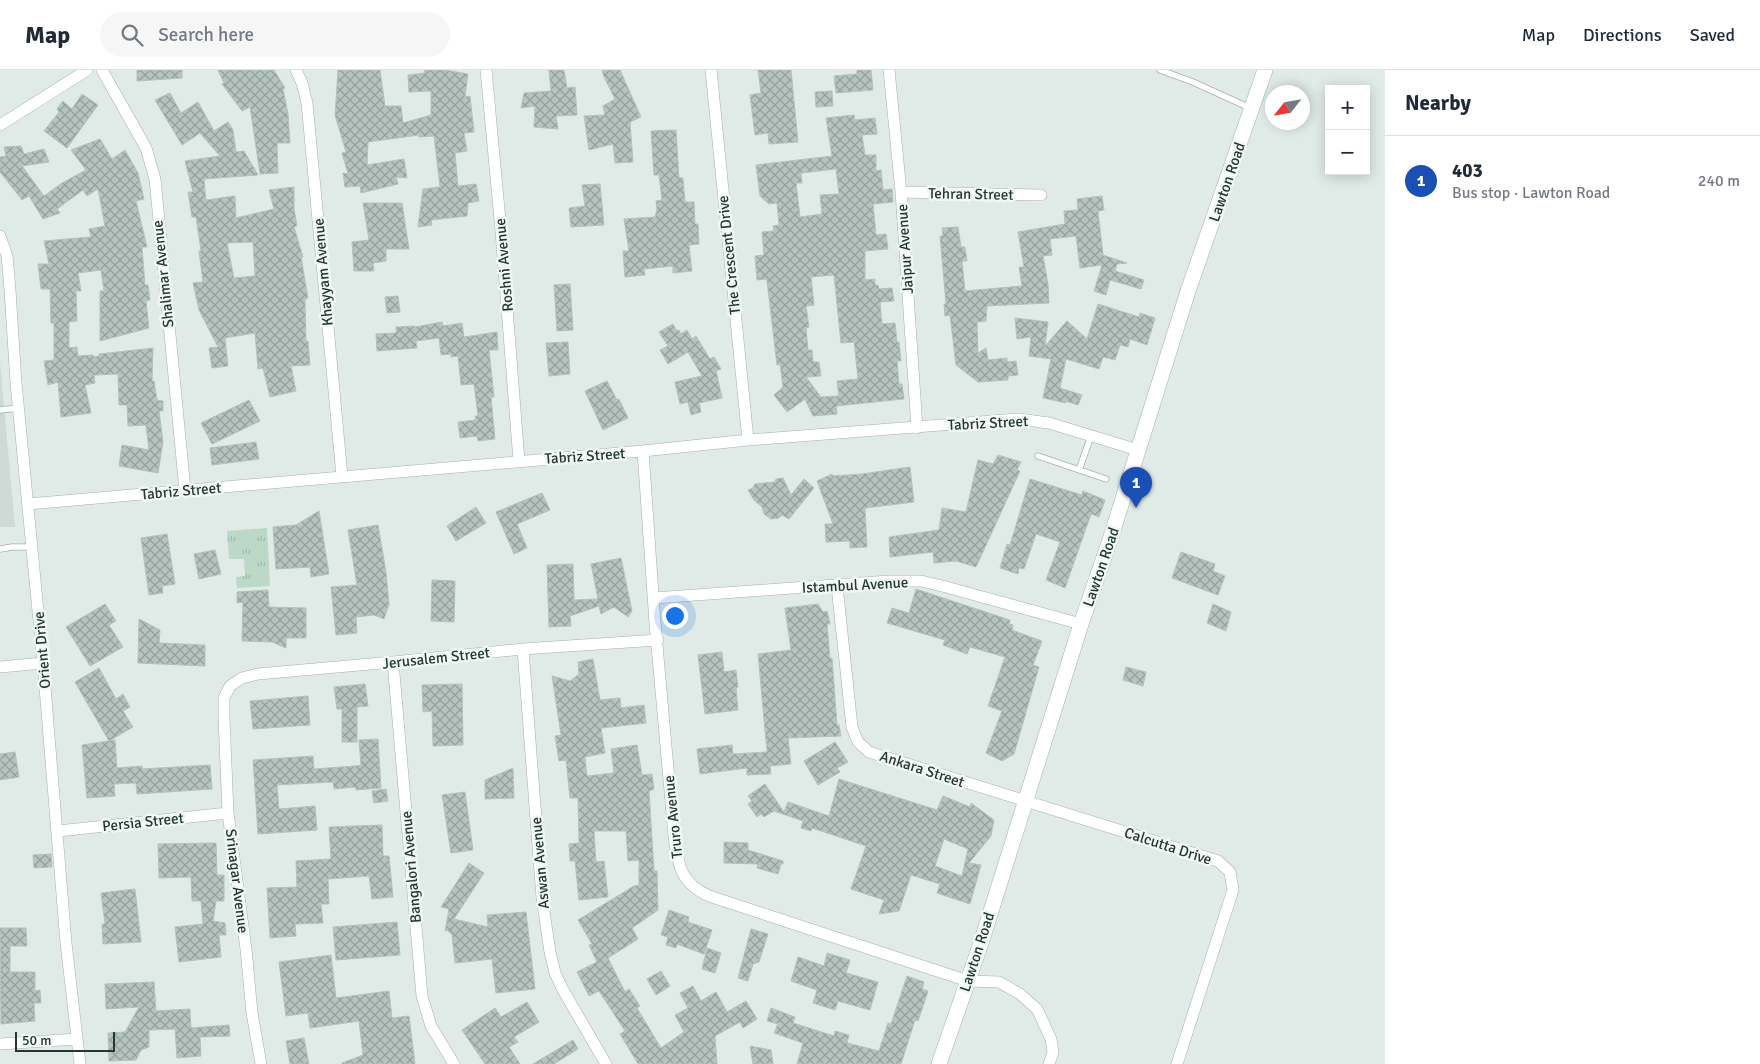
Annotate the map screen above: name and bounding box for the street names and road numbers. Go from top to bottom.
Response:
street label: Lawton Road [1205,140,1249,224]
street label: Tehran Street [928,184,1014,204]
street label: The Crescent Drive [714,195,744,315]
street label: Jaipur Avenue [893,204,917,294]
street label: Khayyam Avenue [309,217,337,327]
street label: Roshni Avenue [491,217,517,313]
street label: Shalimar Avenue [148,219,178,329]
street label: Tabriz Street [947,412,1029,434]
street label: Tabriz Street [544,444,626,468]
street label: Tabriz Street [140,479,222,503]
street label: Lawton Road [1079,525,1123,609]
street label: Istambul Avenue [801,573,909,597]
street label: Orient Drive [30,611,54,689]
street label: Jerusalem Street [381,643,491,673]
street label: Ankara Street [877,747,967,791]
street label: Truro Avenue [660,774,686,860]
street label: Persia Street [101,809,185,835]
street label: Bangalori Avenue [397,810,425,924]
street label: Aswan Avenue [527,816,553,910]
street label: Calcutta Drive [1122,823,1214,869]
street label: Srinagar Avenue [222,828,252,934]
street label: Lawton Road [956,910,998,994]

